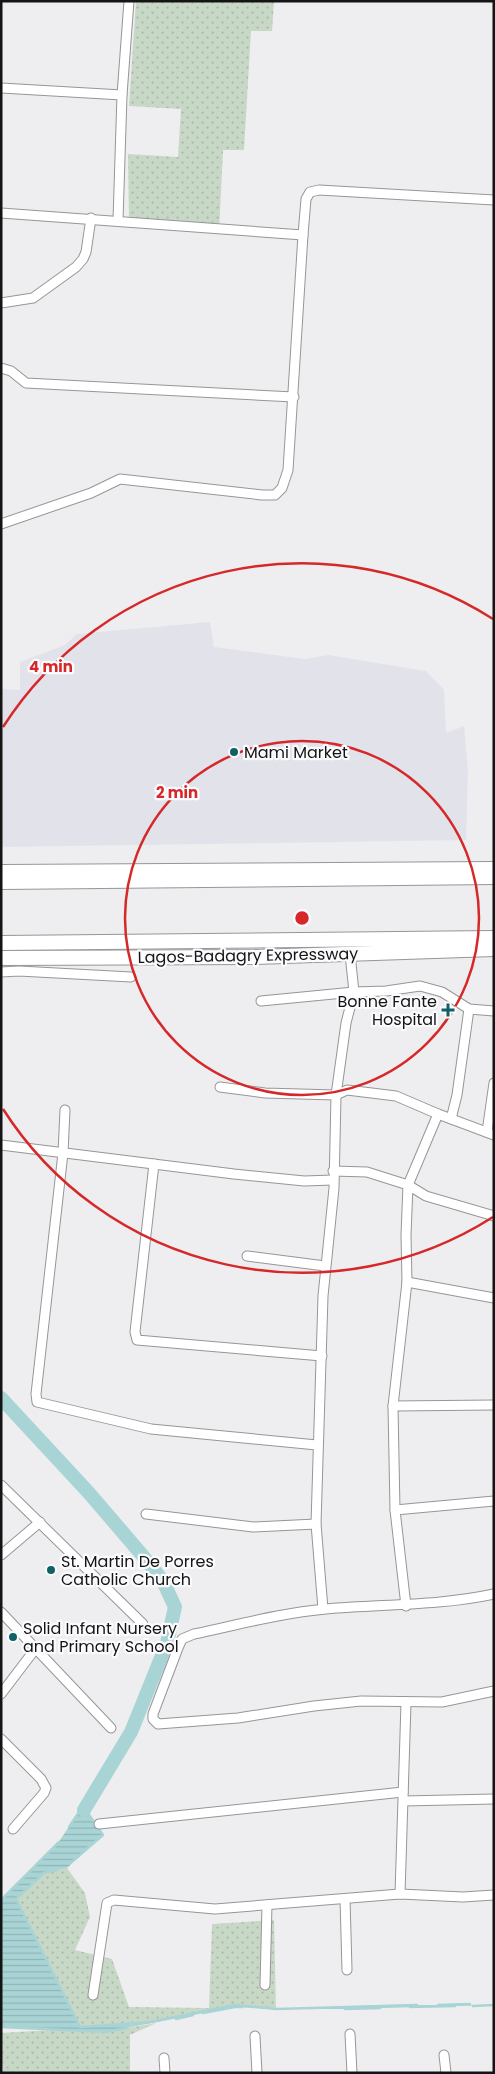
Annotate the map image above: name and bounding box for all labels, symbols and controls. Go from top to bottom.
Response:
text: 4 min [29,656,73,677]
place label: Mami Market [244,741,348,764]
marker: Mami Market [228,746,240,758]
text: 2 min [156,782,198,803]
centre of rings [293,909,311,927]
street label: Lagos-Badagry Expressway [138,942,358,969]
place label: Bonne Fante Hospital [337,990,437,1031]
marker: Bonne Fante Hospital [441,1003,455,1017]
place label: St. Martin De Porres Catholic Church [61,1550,214,1591]
marker: St. Martin De Porres Catholic Church [45,1564,57,1576]
place label: Solid Infant Nursery and Primary School [23,1617,179,1658]
marker: Solid Infant Nursery and Primary School [7,1631,19,1643]

